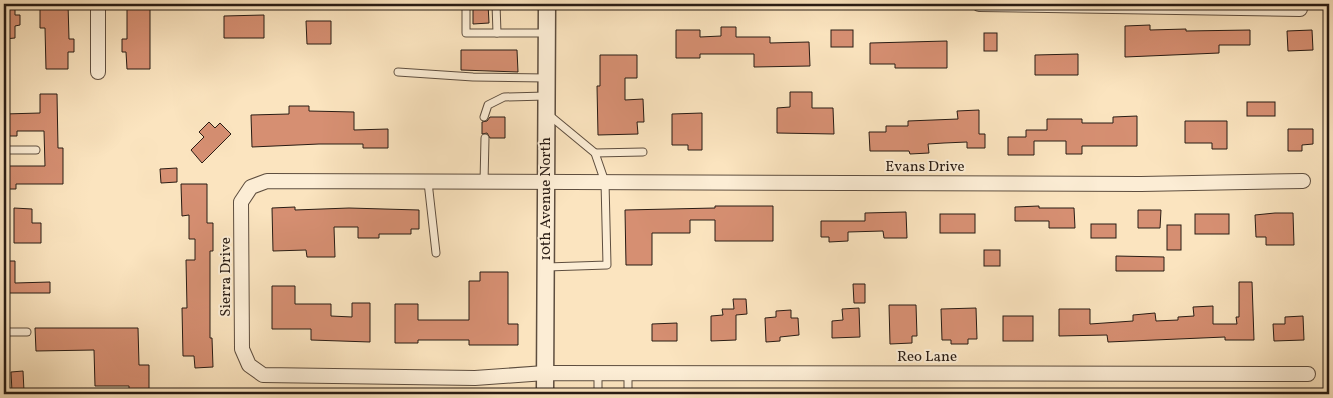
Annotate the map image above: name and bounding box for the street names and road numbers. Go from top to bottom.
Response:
street label: 10th Avenue North [536,137,557,261]
street label: Evans Drive [885,157,965,178]
street label: Sierra Drive [216,237,237,317]
street label: Reo Lane [897,347,957,368]

